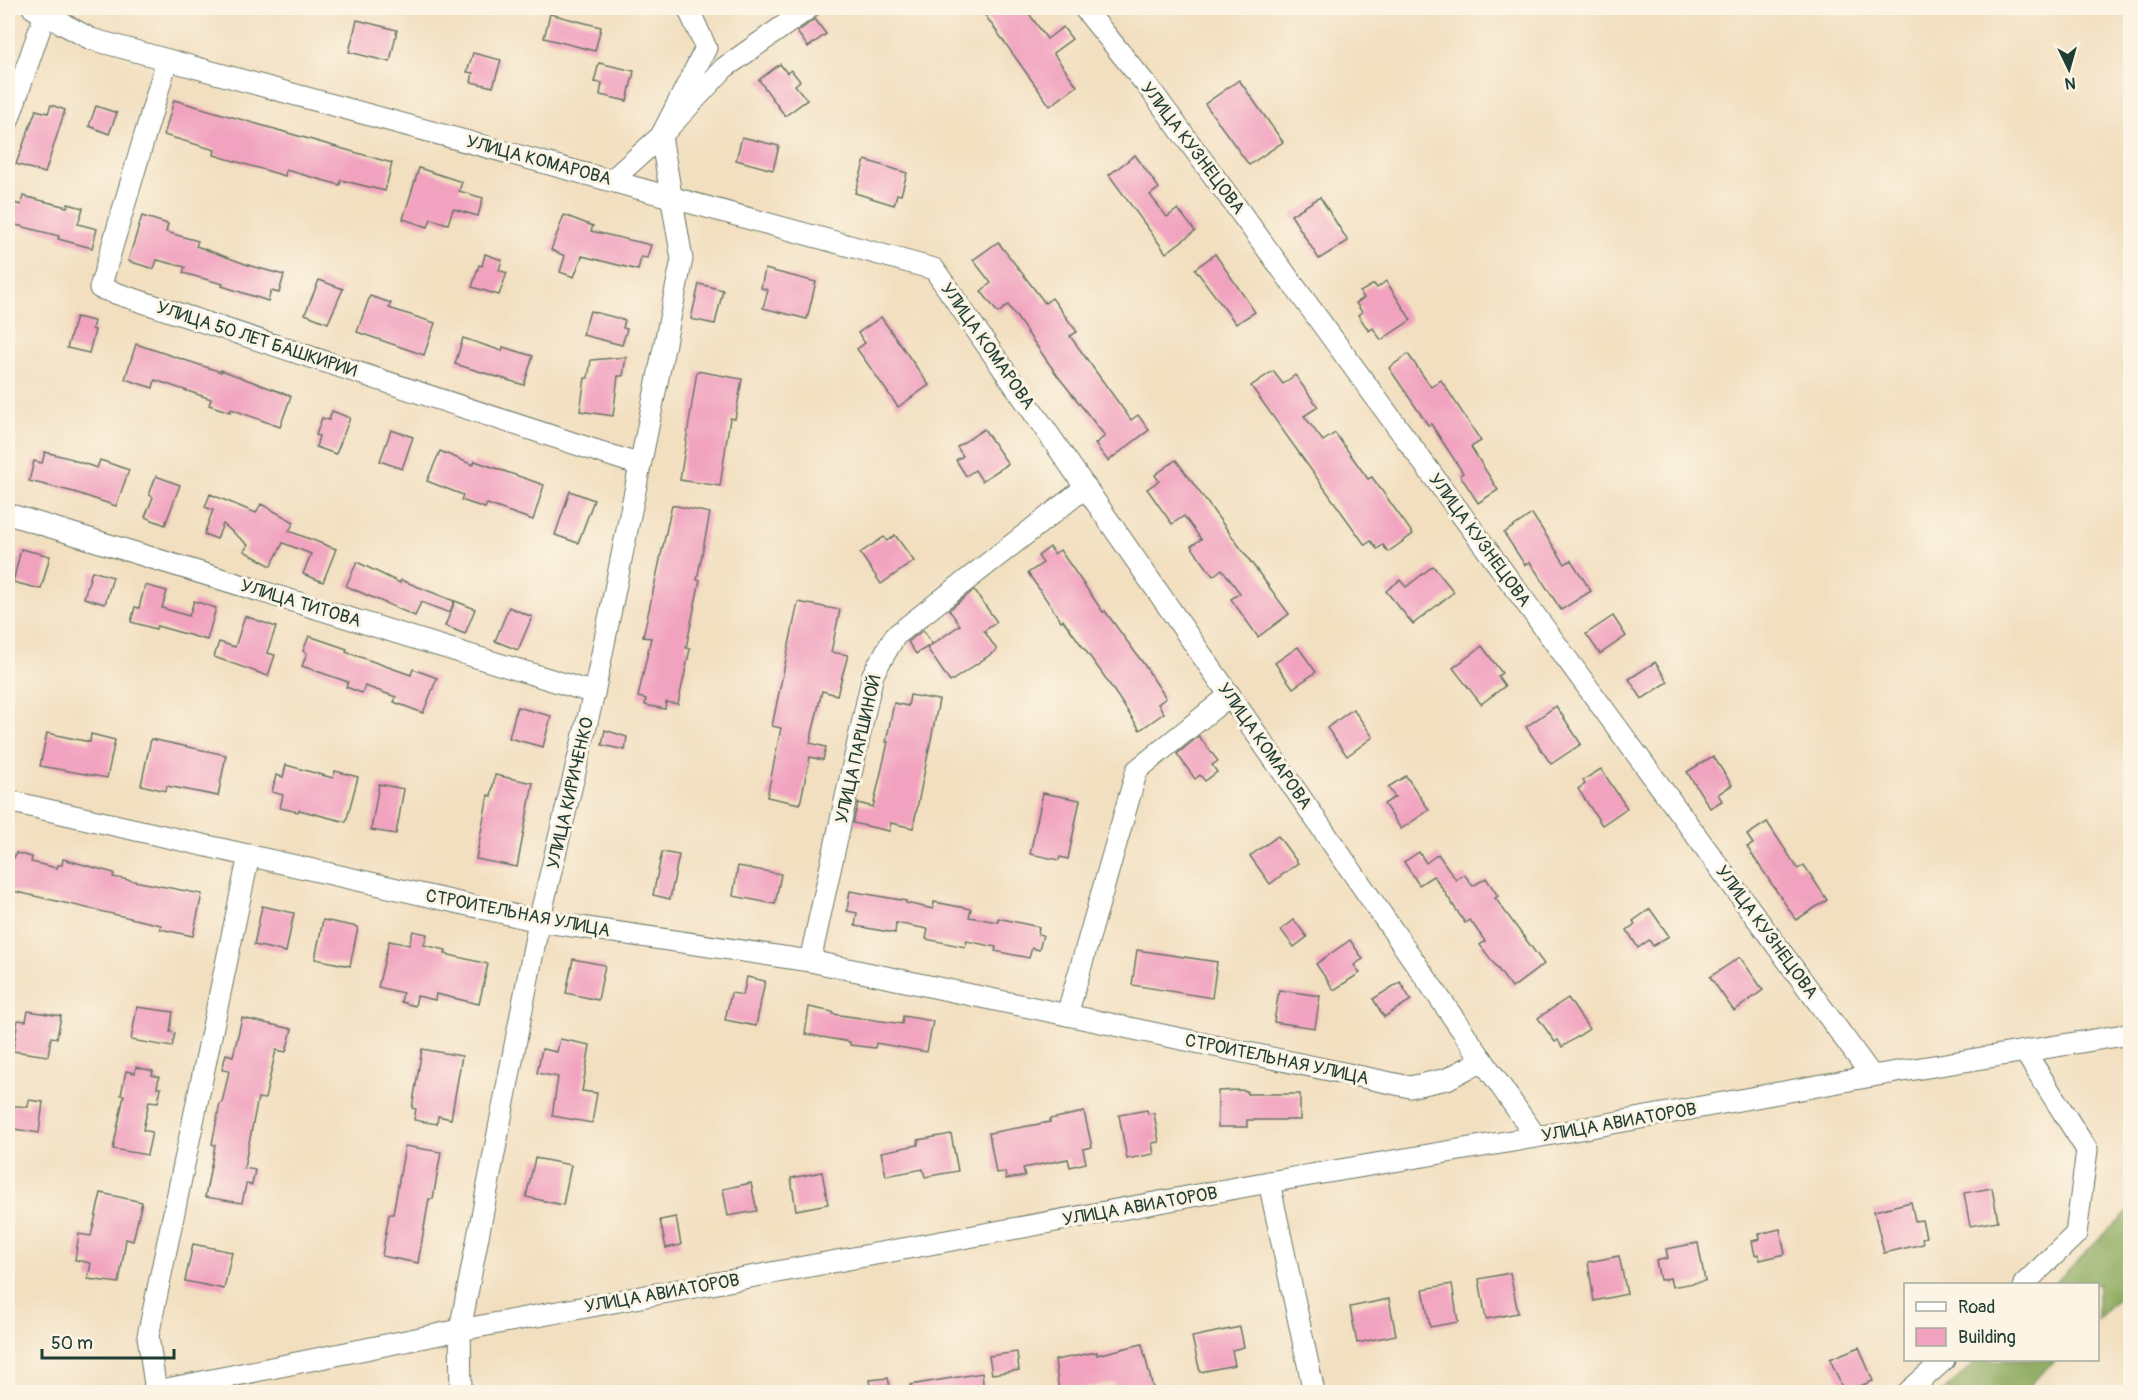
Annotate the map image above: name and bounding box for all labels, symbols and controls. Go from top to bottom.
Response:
north arrow [2039,39,2099,99]
text: N [2064,73,2076,93]
street label: УЛИЦА КУЗНЕЦОВА [1135,78,1250,219]
street label: УЛИЦА КОМАРОВА [464,130,614,191]
street label: УЛИЦА КОМАРОВА [935,278,1040,414]
street label: УЛИЦА 50 ЛЕТ БАШКИРИИ [154,296,360,383]
street label: УЛИЦА КУЗНЕЦОВА [1423,469,1536,612]
street label: УЛИЦА ТИТОВА [238,574,364,633]
street label: УЛИЦА ПАРШИНОЙ [830,673,887,825]
street label: УЛИЦА КОМАРОВА [1212,678,1317,814]
street label: УЛИЦА КИРИЧЕНКО [542,715,599,871]
street label: УЛИЦА КУЗНЕЦОВА [1710,861,1823,1004]
street label: СТРОИТЕЛЬНАЯ УЛИЦА [424,884,612,943]
street label: СТРОИТЕЛЬНАЯ УЛИЦА [1183,1029,1371,1090]
street label: УЛИЦА АВИАТОРОВ [1540,1098,1698,1147]
street label: УЛИЦА АВИАТОРОВ [1061,1182,1219,1231]
street label: УЛИЦА АВИАТОРОВ [583,1269,741,1318]
legend [1904,1283,2099,1361]
text: Road [1958,1296,1995,1319]
scale bar [42,1322,174,1360]
text: Building [1958,1326,2016,1349]
text: 50 m [51,1332,93,1355]

